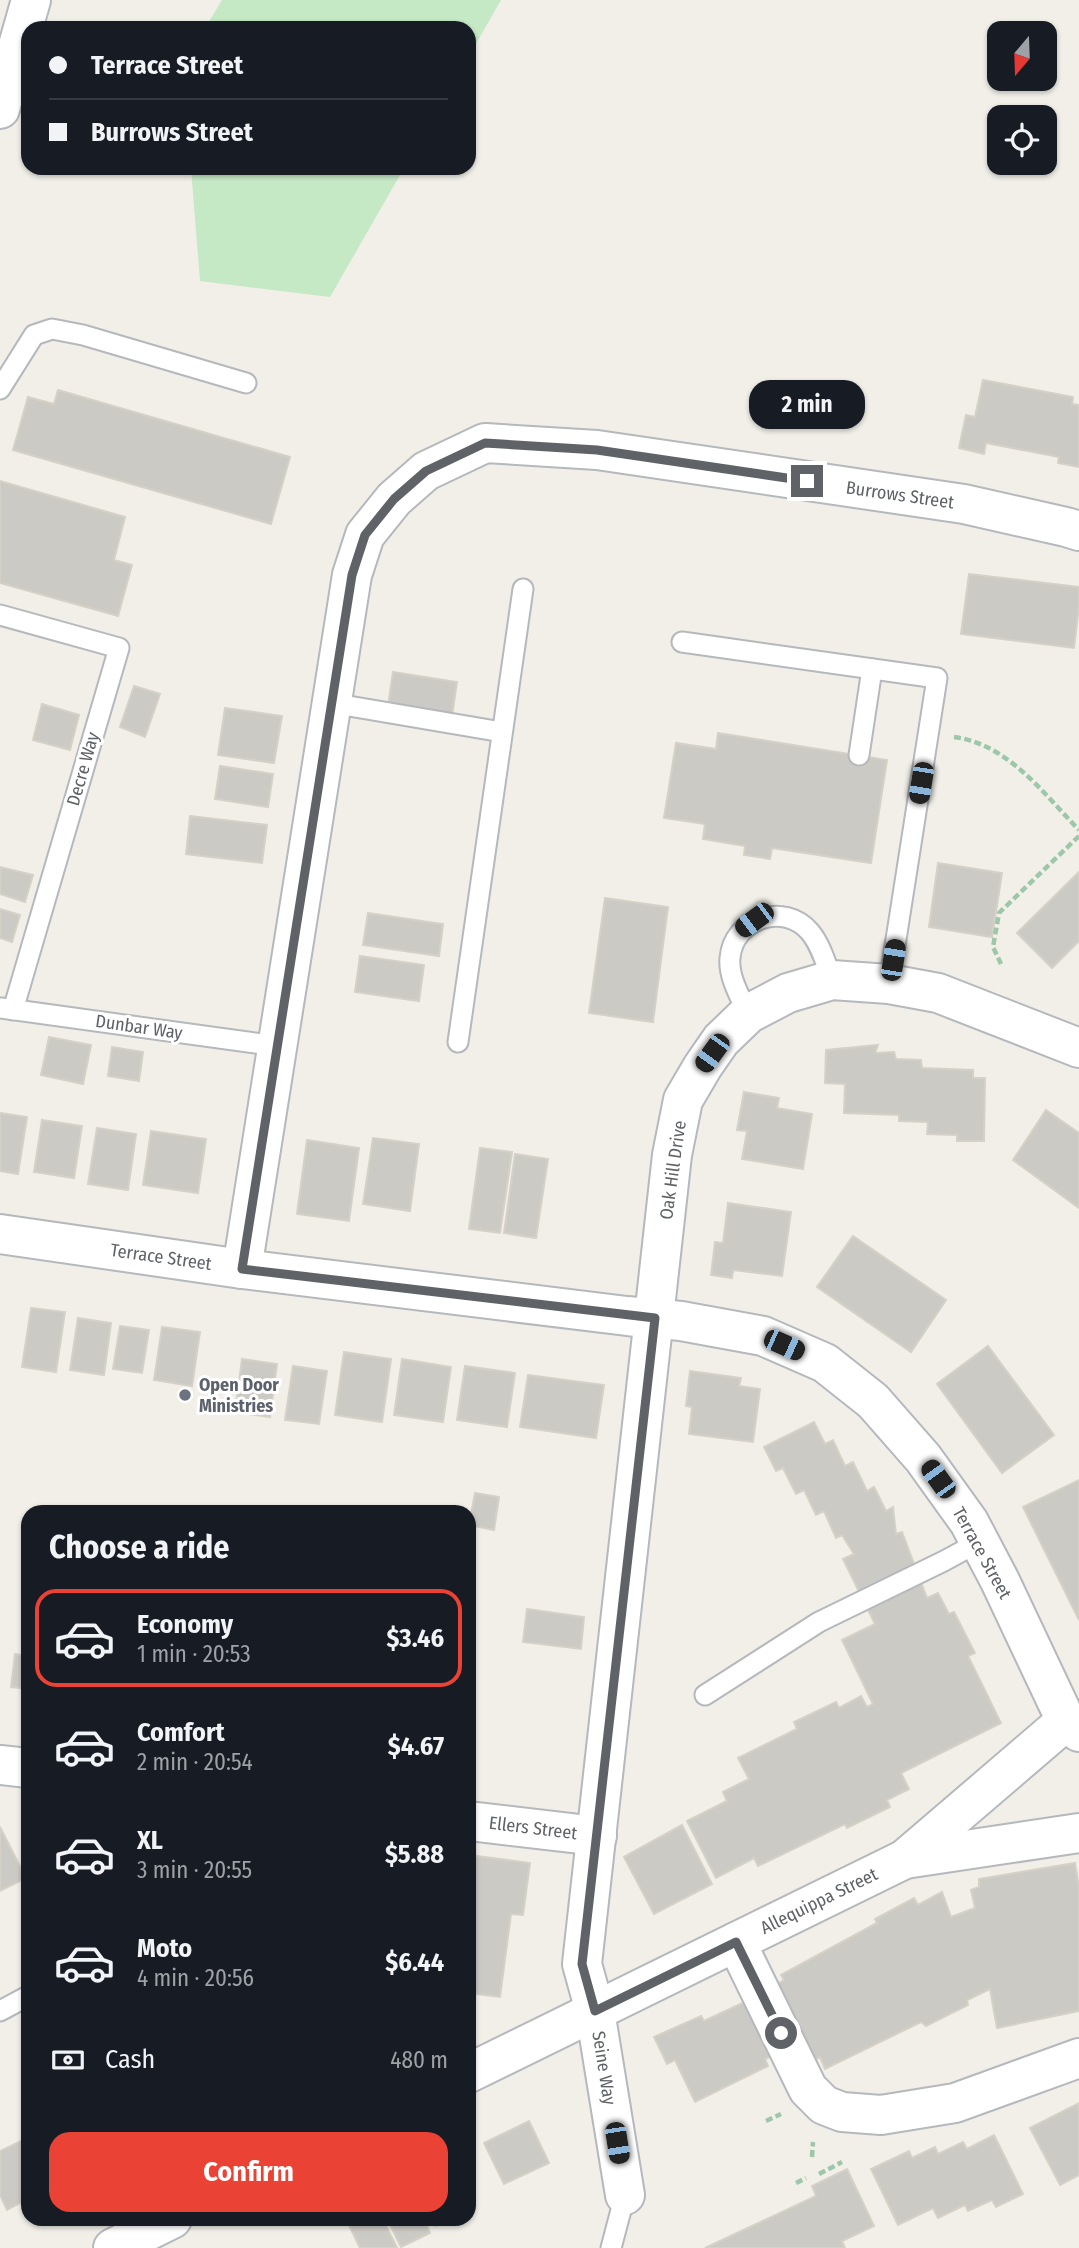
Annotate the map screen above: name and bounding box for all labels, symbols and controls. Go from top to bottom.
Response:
north arrow [987,21,1057,91]
map controls [987,21,1057,175]
text: Terrace Street [91,50,243,81]
button: locate [987,105,1057,175]
text: Burrows Street [91,117,253,148]
callout: 2 min [749,379,865,428]
text: 2 min [782,390,833,418]
route end [791,465,823,497]
street label: Burrows Street [845,477,955,513]
street label: Decre Way [62,730,104,808]
car [908,761,935,805]
car [731,899,778,941]
car [880,938,907,982]
street label: Dunbar Way [94,1010,184,1044]
car [692,1030,733,1076]
street label: Oak Hill Drive [655,1119,691,1221]
street label: Terrace Street [109,1239,213,1275]
car [761,1327,808,1363]
place label: Open Door Ministries [199,1374,279,1417]
marker: Open Door Ministries [177,1387,193,1403]
car [918,1456,959,1502]
street label: Terrace Street [948,1503,1016,1603]
text: Choose a ride [49,1528,230,1566]
icon: car [53,1607,116,1670]
text: Economy [137,1609,233,1640]
text: $3.46 [386,1623,444,1654]
text: 1 min · 20:53 [137,1640,251,1668]
icon: car [53,1715,116,1778]
text: Comfort [137,1717,225,1748]
text: $4.67 [388,1731,444,1762]
text: 2 min · 20:54 [137,1748,253,1776]
street label: Ellers Street [488,1812,579,1844]
icon: car [53,1823,116,1886]
text: XL [137,1825,163,1856]
text: $5.88 [385,1839,444,1870]
text: 3 min · 20:55 [137,1856,252,1884]
street label: Allequippa Street [757,1863,881,1939]
icon: car [53,1931,116,1994]
text: Moto [137,1933,192,1964]
text: $6.44 [385,1947,444,1978]
text: 4 min · 20:56 [137,1964,254,1992]
route start [765,2017,797,2049]
street label: Seine Way [587,2029,621,2107]
icon: cash [49,2041,87,2079]
text: Cash [105,2044,155,2075]
text: 480 m [390,2046,448,2074]
car [604,2121,631,2165]
button: Confirm [49,2132,448,2212]

